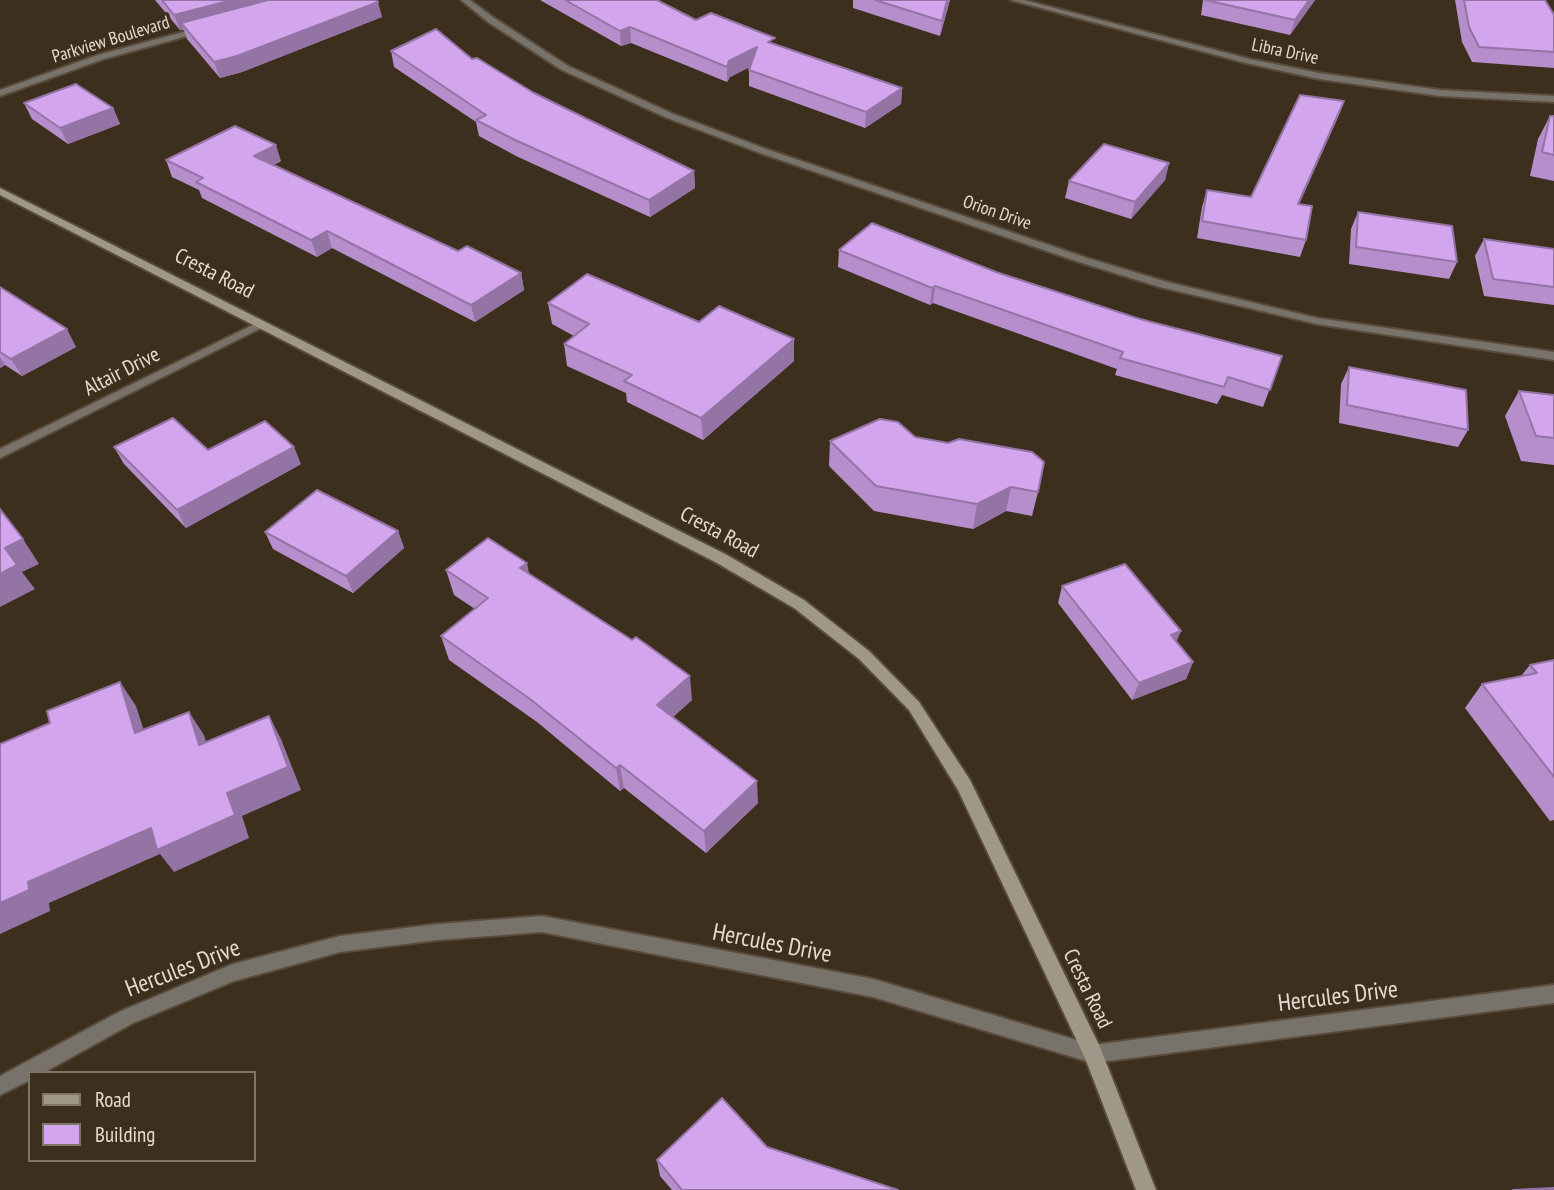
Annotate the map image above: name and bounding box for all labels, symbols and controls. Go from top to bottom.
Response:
street label: Parkview Boulevard [50,12,172,68]
street label: Libra Drive [1250,34,1320,70]
street label: Orion Drive [960,191,1034,235]
street label: Cresta Road [170,243,258,305]
street label: Altair Drive [80,342,164,402]
street label: Cresta Road [675,502,763,564]
street label: Hercules Drive [710,918,834,970]
street label: Hercules Drive [122,934,244,1004]
street label: Cresta Road [1057,945,1117,1033]
street label: Hercules Drive [1276,975,1400,1019]
legend [28,1071,256,1162]
text: Road [95,1086,131,1113]
text: Building [95,1121,155,1148]

